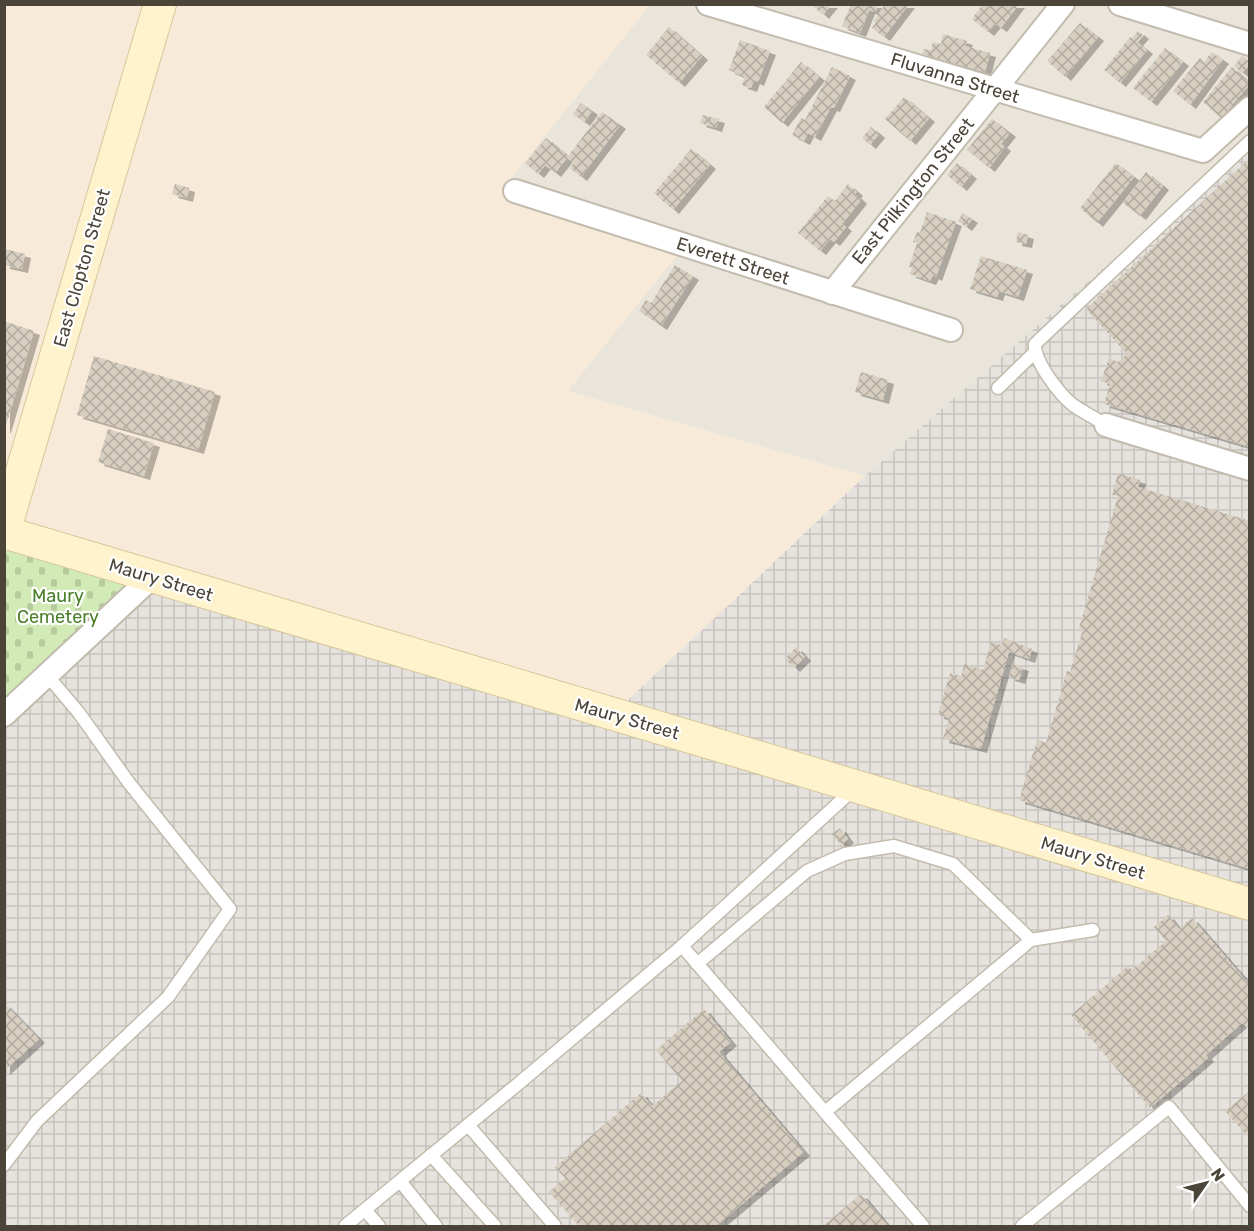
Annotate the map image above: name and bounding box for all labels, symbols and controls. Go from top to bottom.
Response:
street label: Fluvanna Street [888,48,1022,108]
street label: East Pilkington Street [847,113,979,269]
street label: East Clopton Street [49,186,115,350]
street label: Everett Street [674,232,792,290]
street label: Maury Street [106,554,216,606]
park label: Maury Cemetery [17,585,99,628]
street label: Maury Street [572,694,682,744]
street label: Maury Street [1038,832,1148,884]
north arrow [1176,1153,1236,1213]
text: N [1207,1165,1229,1185]

